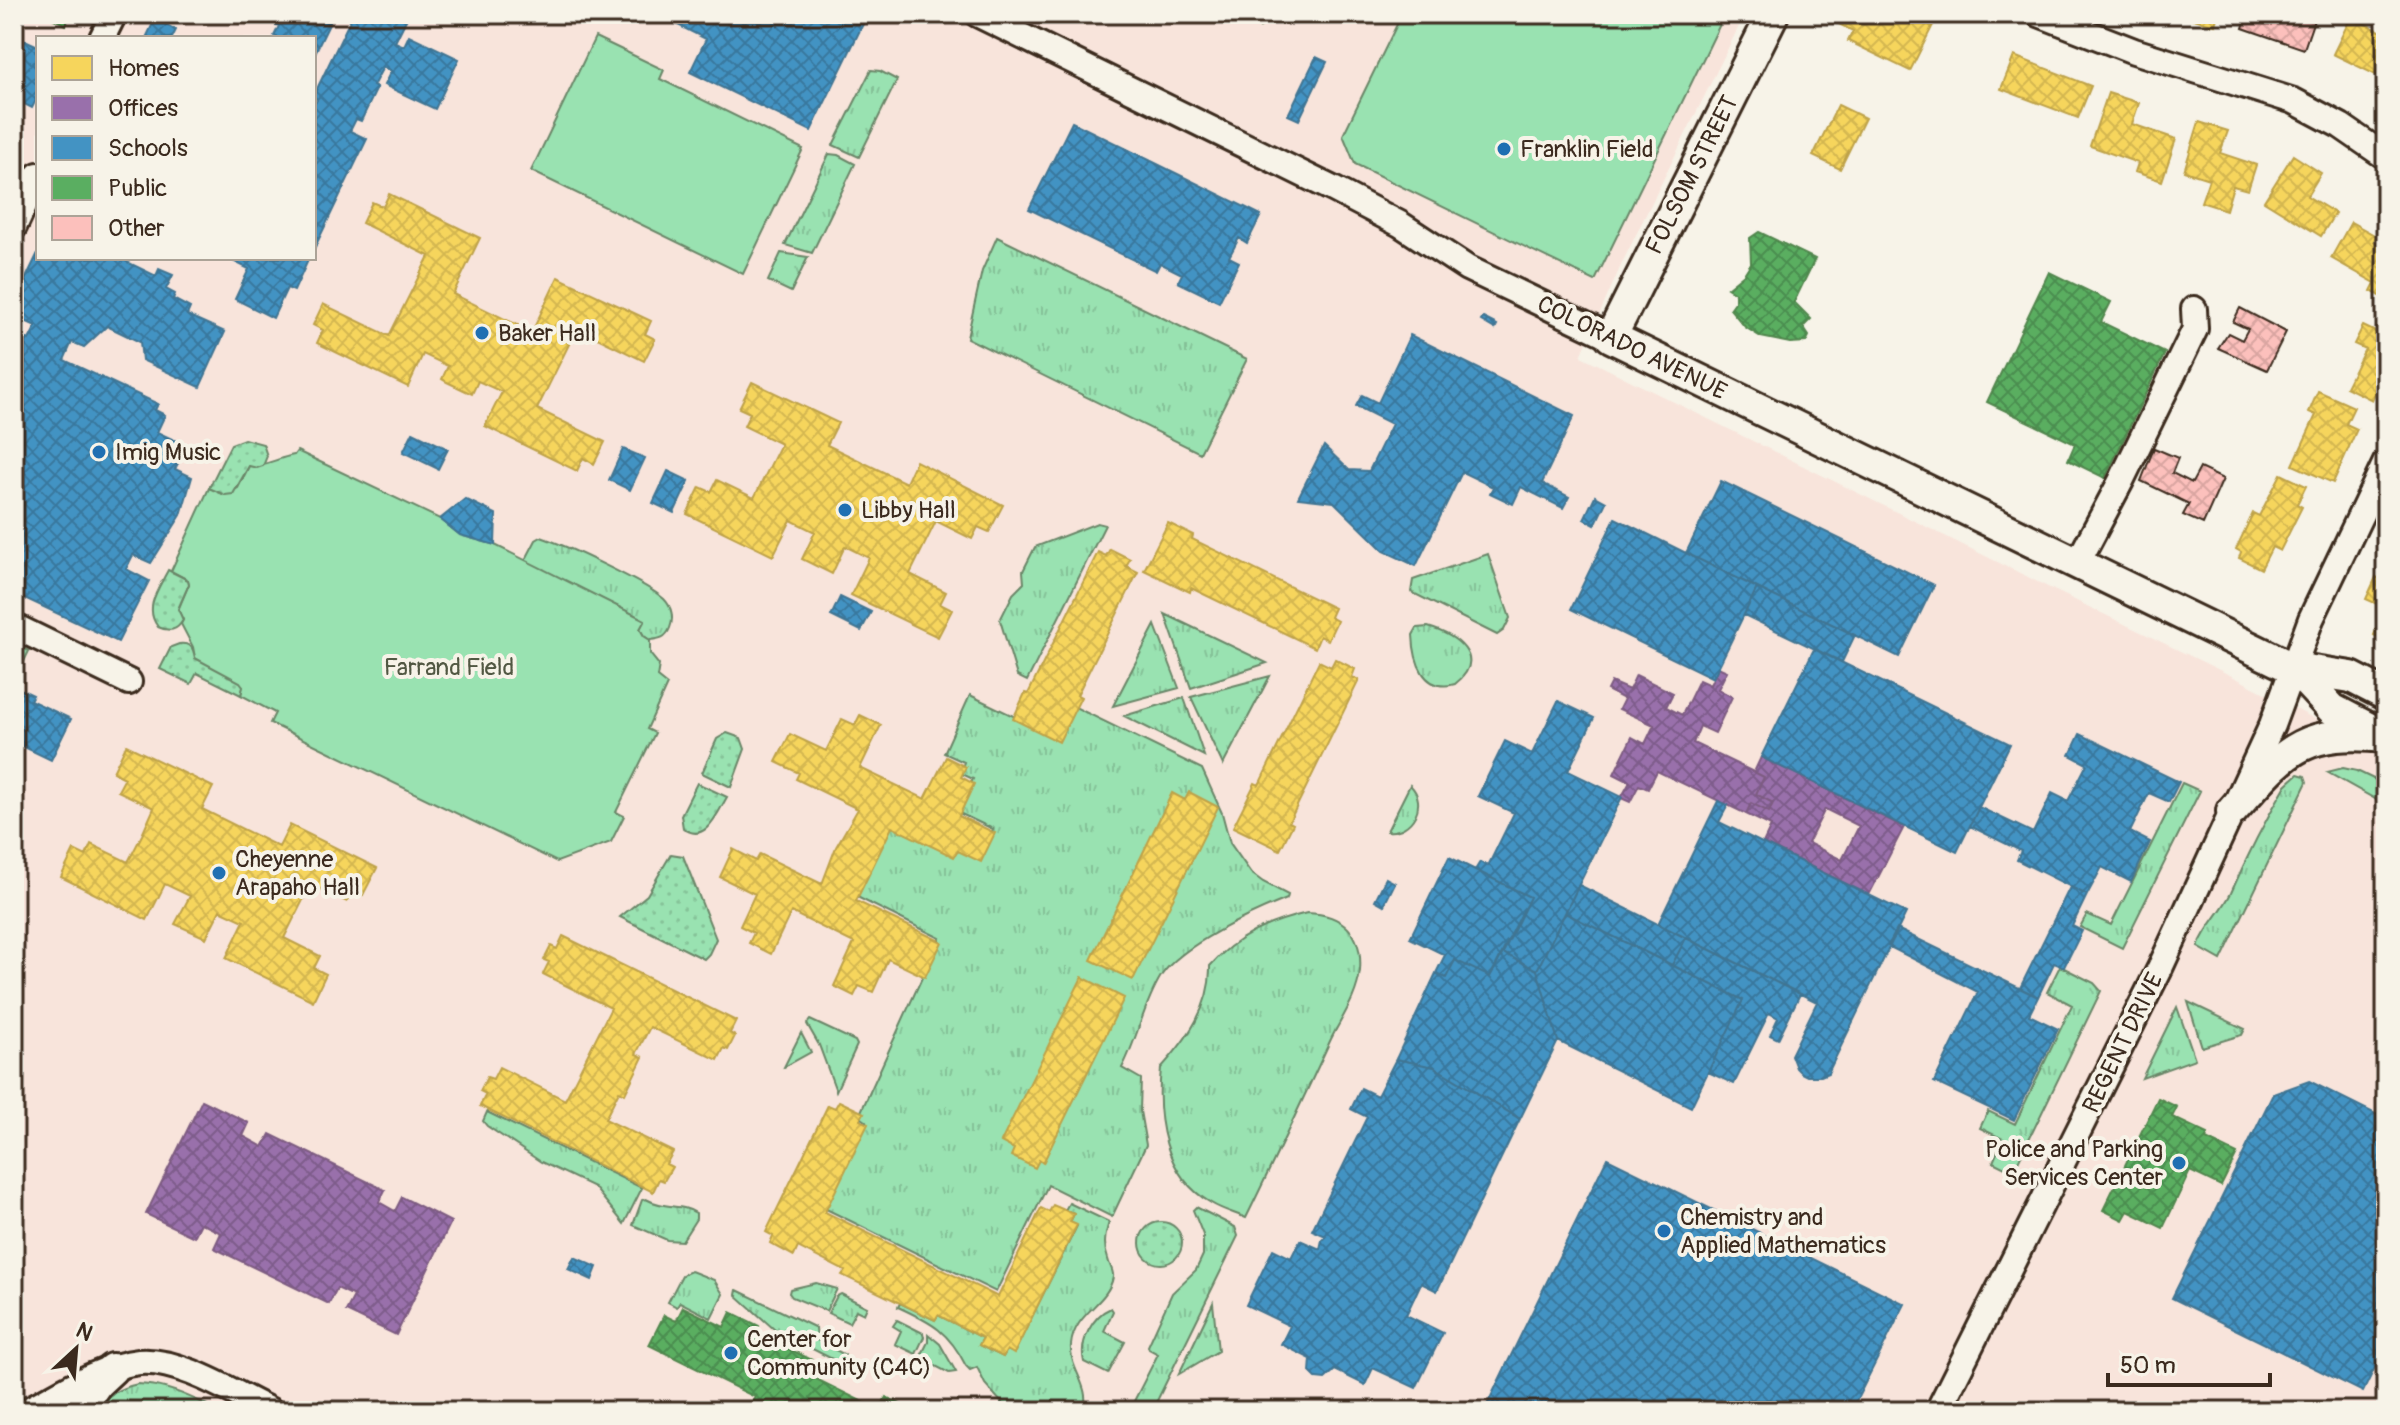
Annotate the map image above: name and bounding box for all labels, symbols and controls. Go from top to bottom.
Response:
legend [36,36,316,260]
text: Homes [108,54,180,83]
street label: FOLSOM STREET [1639,91,1745,259]
text: Offices [108,94,178,123]
text: Schools [108,134,188,163]
place label: Franklin Field [1520,135,1654,164]
marker: Franklin Field [1495,140,1513,158]
text: Public [108,174,167,203]
text: Other [108,214,165,243]
street label: COLORADO AVENUE [1533,290,1731,406]
place label: Baker Hall [498,319,596,348]
marker: Baker Hall [473,324,491,342]
place label: Imig Music [115,438,221,467]
marker: Imig Music [90,443,108,461]
place label: Libby Hall [861,496,956,525]
marker: Libby Hall [836,501,854,519]
park label: Farrand Field [384,653,514,682]
place label: Cheyenne Arapaho Hall [235,845,360,902]
marker: Cheyenne Arapaho Hall [210,864,228,882]
street label: REGENT DRIVE [2077,968,2169,1118]
place label: Police and Parking Services Center [1985,1135,2163,1192]
marker: Police and Parking Services Center [2170,1154,2188,1172]
place label: Chemistry and Applied Mathematics [1680,1203,1886,1260]
marker: Chemistry and Applied Mathematics [1655,1222,1673,1240]
north arrow [36,1309,116,1389]
text: N [72,1316,97,1348]
place label: Center for Community (C4C) [747,1325,931,1382]
scale bar [2108,1337,2270,1387]
marker: Center for Community (C4C) [722,1344,740,1362]
text: 50 m [2120,1351,2176,1380]

